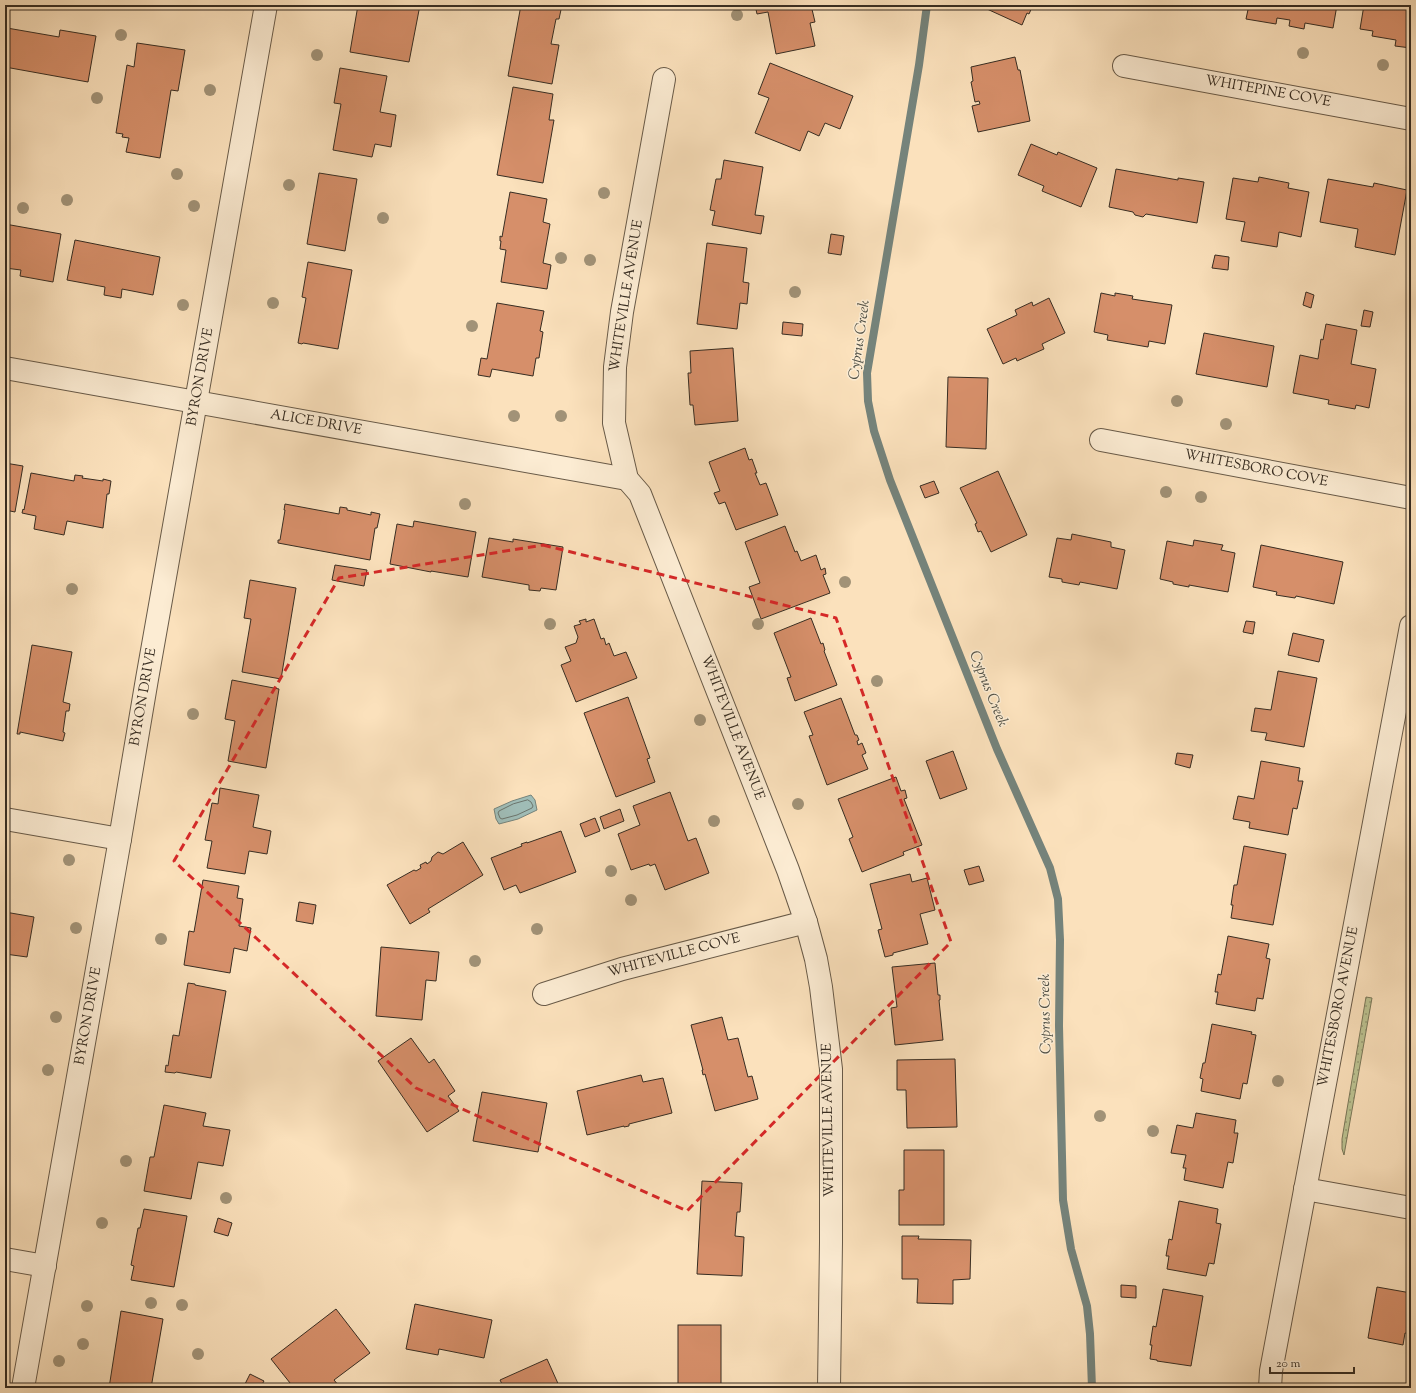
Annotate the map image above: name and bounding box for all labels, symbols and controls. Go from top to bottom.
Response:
street label: WHITEPINE COVE [1204,71,1333,113]
street label: WHITEVILLE AVENUE [605,218,649,374]
water label: Cyprus Creek [844,299,876,381]
street label: BYRON DRIVE [183,326,220,428]
street label: ALICE DRIVE [269,405,364,441]
street label: WHITESBORO COVE [1183,445,1330,493]
street label: BYRON DRIVE [126,646,163,748]
water label: Cyprus Creek [963,648,1013,730]
street label: WHITEVILLE AVENUE [695,653,769,804]
street label: WHITESBORO AVENUE [1314,924,1365,1089]
street label: WHITEVILLE COVE [606,929,743,983]
street label: BYRON DRIVE [71,965,108,1067]
water label: Cyprus Creek [1035,973,1057,1054]
street label: WHITEVILLE AVENUE [818,1042,840,1197]
scale bar [1270,1349,1354,1375]
text: 20 m [1276,1355,1301,1373]

